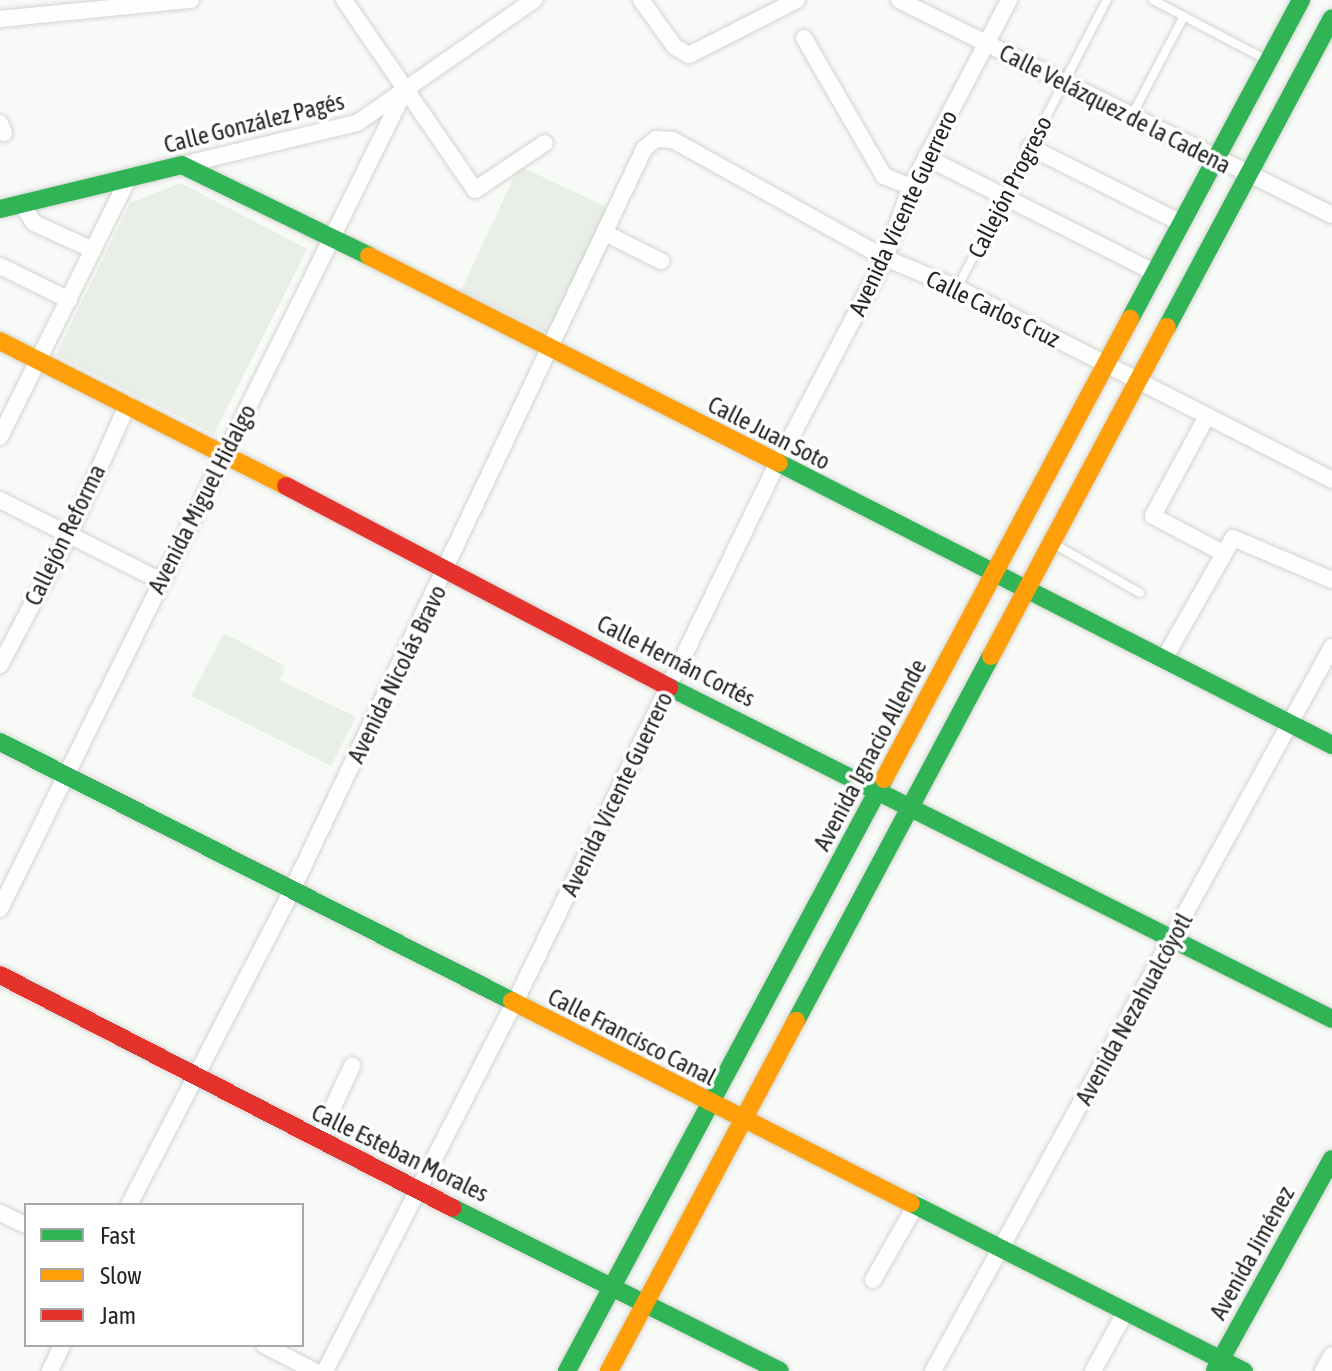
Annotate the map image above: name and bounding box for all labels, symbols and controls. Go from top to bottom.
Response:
street label: Calle Velázquez de la Cadena [995,38,1235,180]
street label: Calle González Pagés [161,87,347,159]
street label: Avenida Vicente Guerrero [843,106,963,320]
street label: Callejón Progreso [962,111,1058,263]
street label: Calle Carlos Cruz [922,264,1064,354]
street label: Calle Juan Soto [703,390,835,476]
street label: Avenida Miguel Hidalgo [142,400,262,598]
street label: Callejón Reforma [18,460,112,610]
street label: Avenida Nicolás Bravo [341,580,453,768]
street label: Calle Hernán Cortés [592,609,760,713]
street label: Avenida Ignacio Allende [807,654,933,856]
street label: Avenida Vicente Guerrero [555,687,679,901]
street label: Avenida Nezahualcóyotl [1069,908,1199,1110]
street label: Calle Francisco Canal [543,982,721,1092]
street label: Calle Esteban Morales [307,1098,493,1208]
street label: Avenida Jiménez [1204,1181,1300,1325]
legend [24,1203,304,1347]
text: Fast [100,1222,136,1249]
text: Slow [100,1262,142,1289]
text: Jam [100,1302,136,1329]

